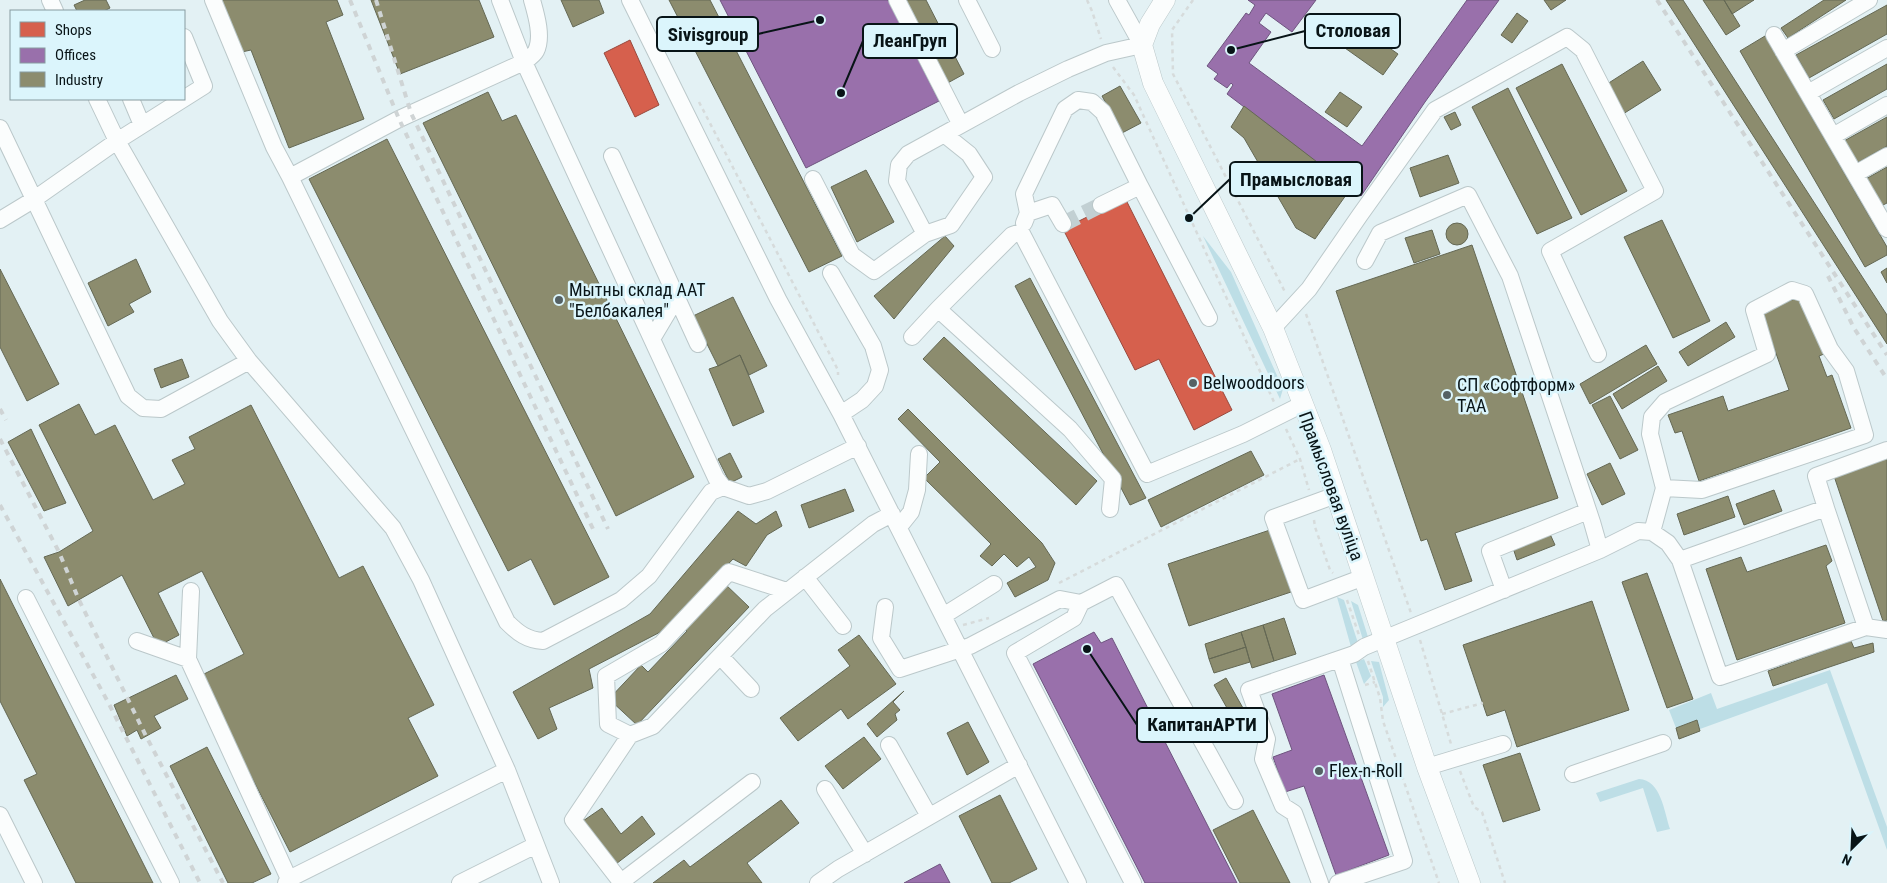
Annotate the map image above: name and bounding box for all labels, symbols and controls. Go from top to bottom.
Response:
legend [10,10,185,100]
callout: Столовая [1305,14,1400,48]
callout: Sivisgroup [657,17,758,51]
text: Столовая [1315,19,1391,42]
text: Shops [55,21,92,39]
text: Sivisgroup [668,23,748,46]
callout: ЛеанГруп [863,24,957,58]
text: ЛеанГруп [873,29,947,52]
text: Offices [55,46,96,64]
text: Industry [55,71,103,89]
callout: Прамысловая [1230,162,1362,196]
text: Прамысловая [1240,168,1352,191]
place label: Мытны склад ААТ "Белбакалея" [569,279,706,321]
marker: Мытны склад ААТ "Белбакалея" [553,294,565,306]
place label: Belwooddoors [1203,372,1305,393]
place label: СП «Софтформ» ТАА [1457,374,1575,416]
marker: Belwooddoors [1187,377,1199,389]
marker: СП «Софтформ» ТАА [1441,389,1453,401]
street label: Прамысловая вуліца [1295,408,1368,563]
callout: КапитанАРТИ [1137,708,1267,742]
text: КапитанАРТИ [1147,713,1257,736]
place label: Flex-n-Roll [1329,760,1403,781]
marker: Flex-n-Roll [1313,765,1325,777]
north arrow [1827,823,1877,873]
text: N [1840,851,1854,869]

